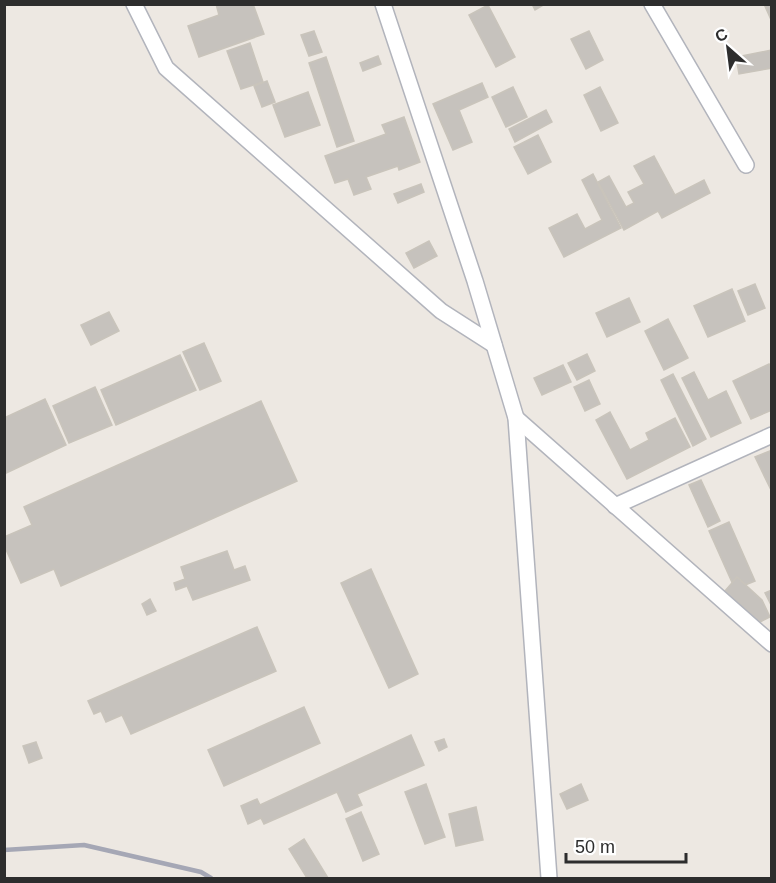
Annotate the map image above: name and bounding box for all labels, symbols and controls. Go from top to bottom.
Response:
north arrow [698,18,758,78]
text: С [712,25,731,45]
scale bar [566,826,686,864]
text: 50 m [575,837,615,857]

